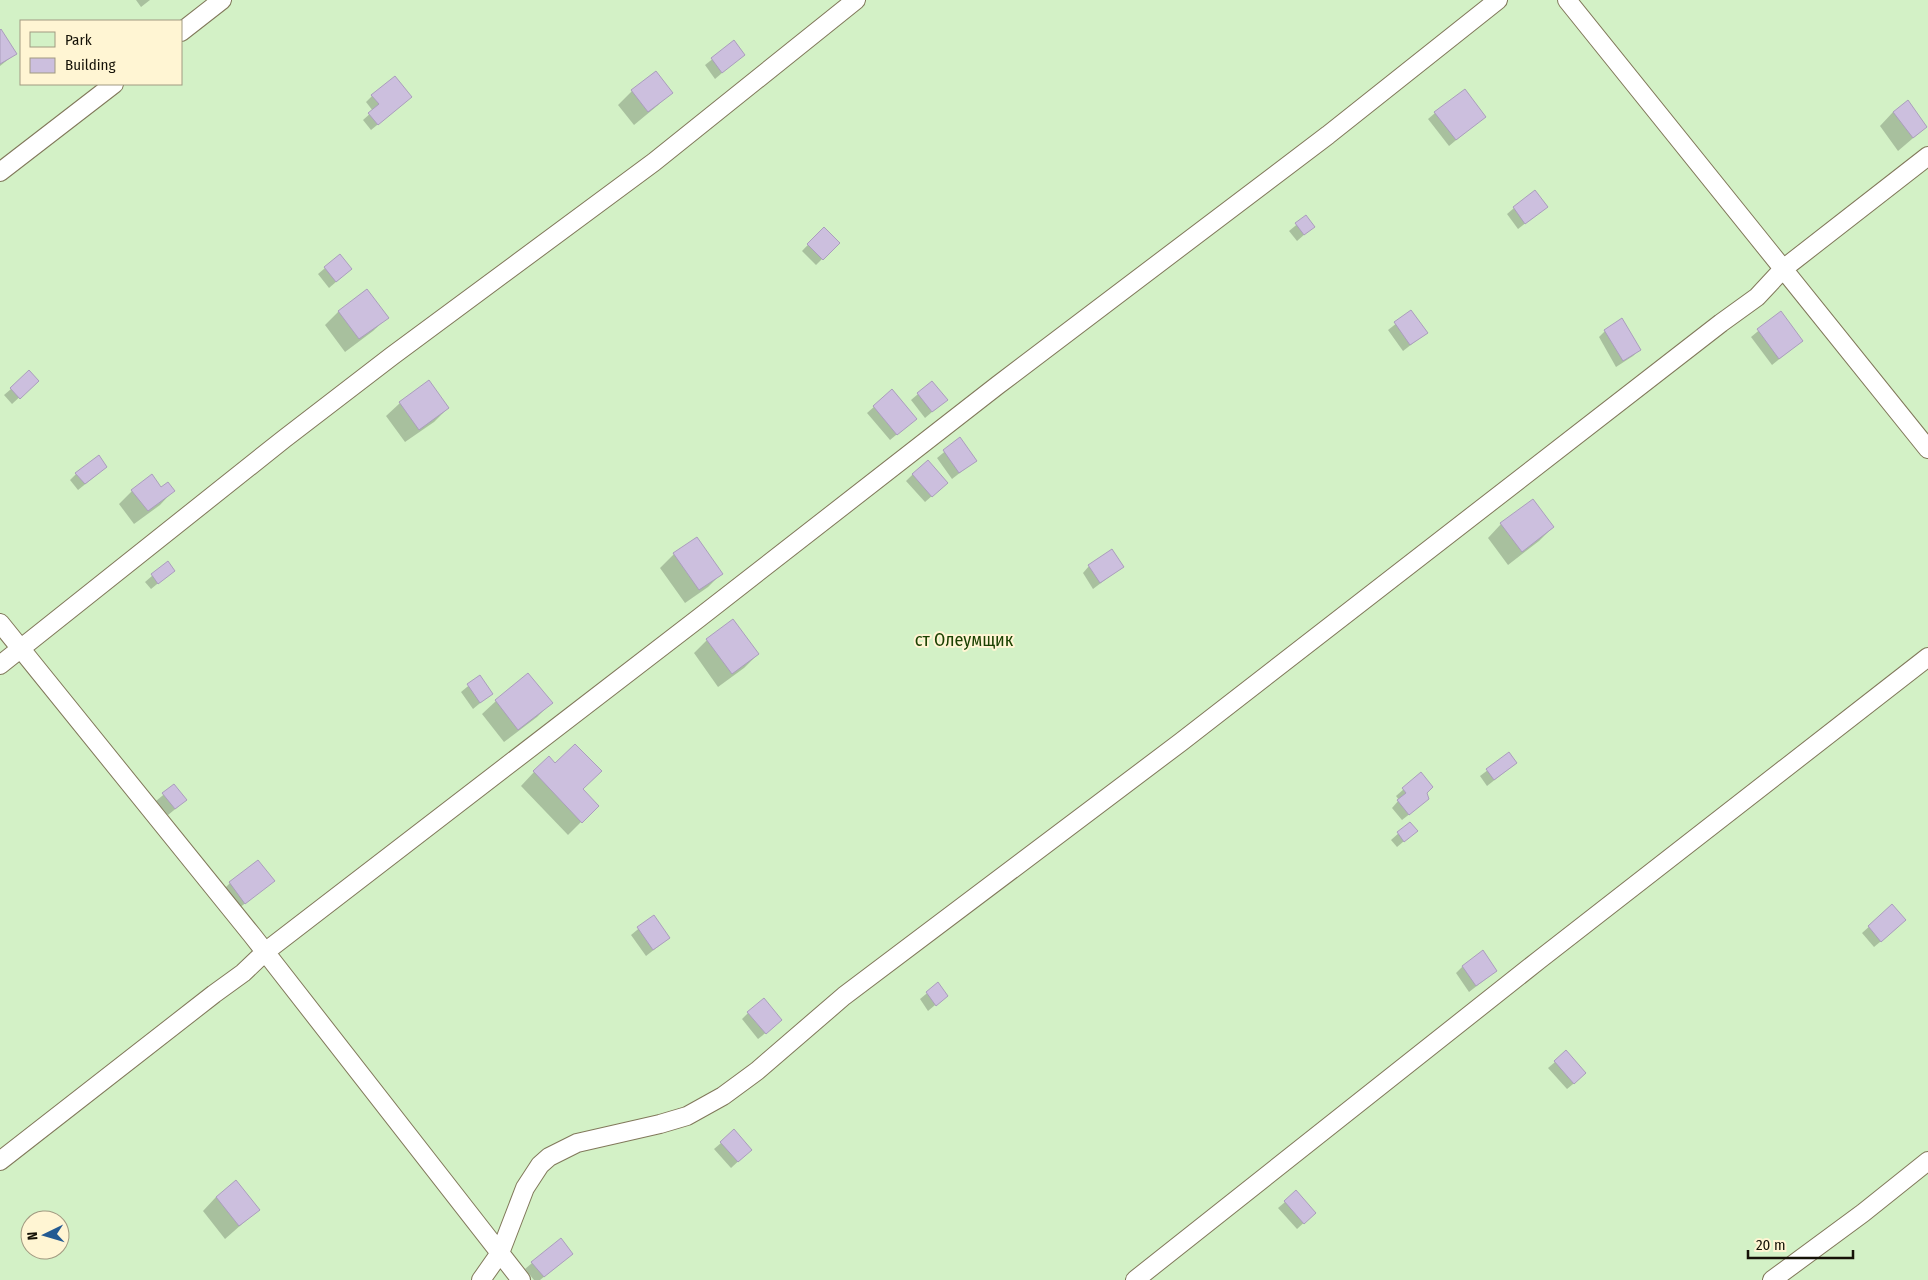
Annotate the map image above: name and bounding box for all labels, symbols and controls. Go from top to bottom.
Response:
legend [20,20,182,85]
text: Park [65,31,92,49]
text: Building [65,56,116,74]
park label: ст Олеумщик [915,629,1014,651]
north arrow [20,1210,70,1260]
scale bar [1748,1228,1853,1260]
text: N [24,1231,41,1241]
text: 20 m [1756,1236,1786,1254]

